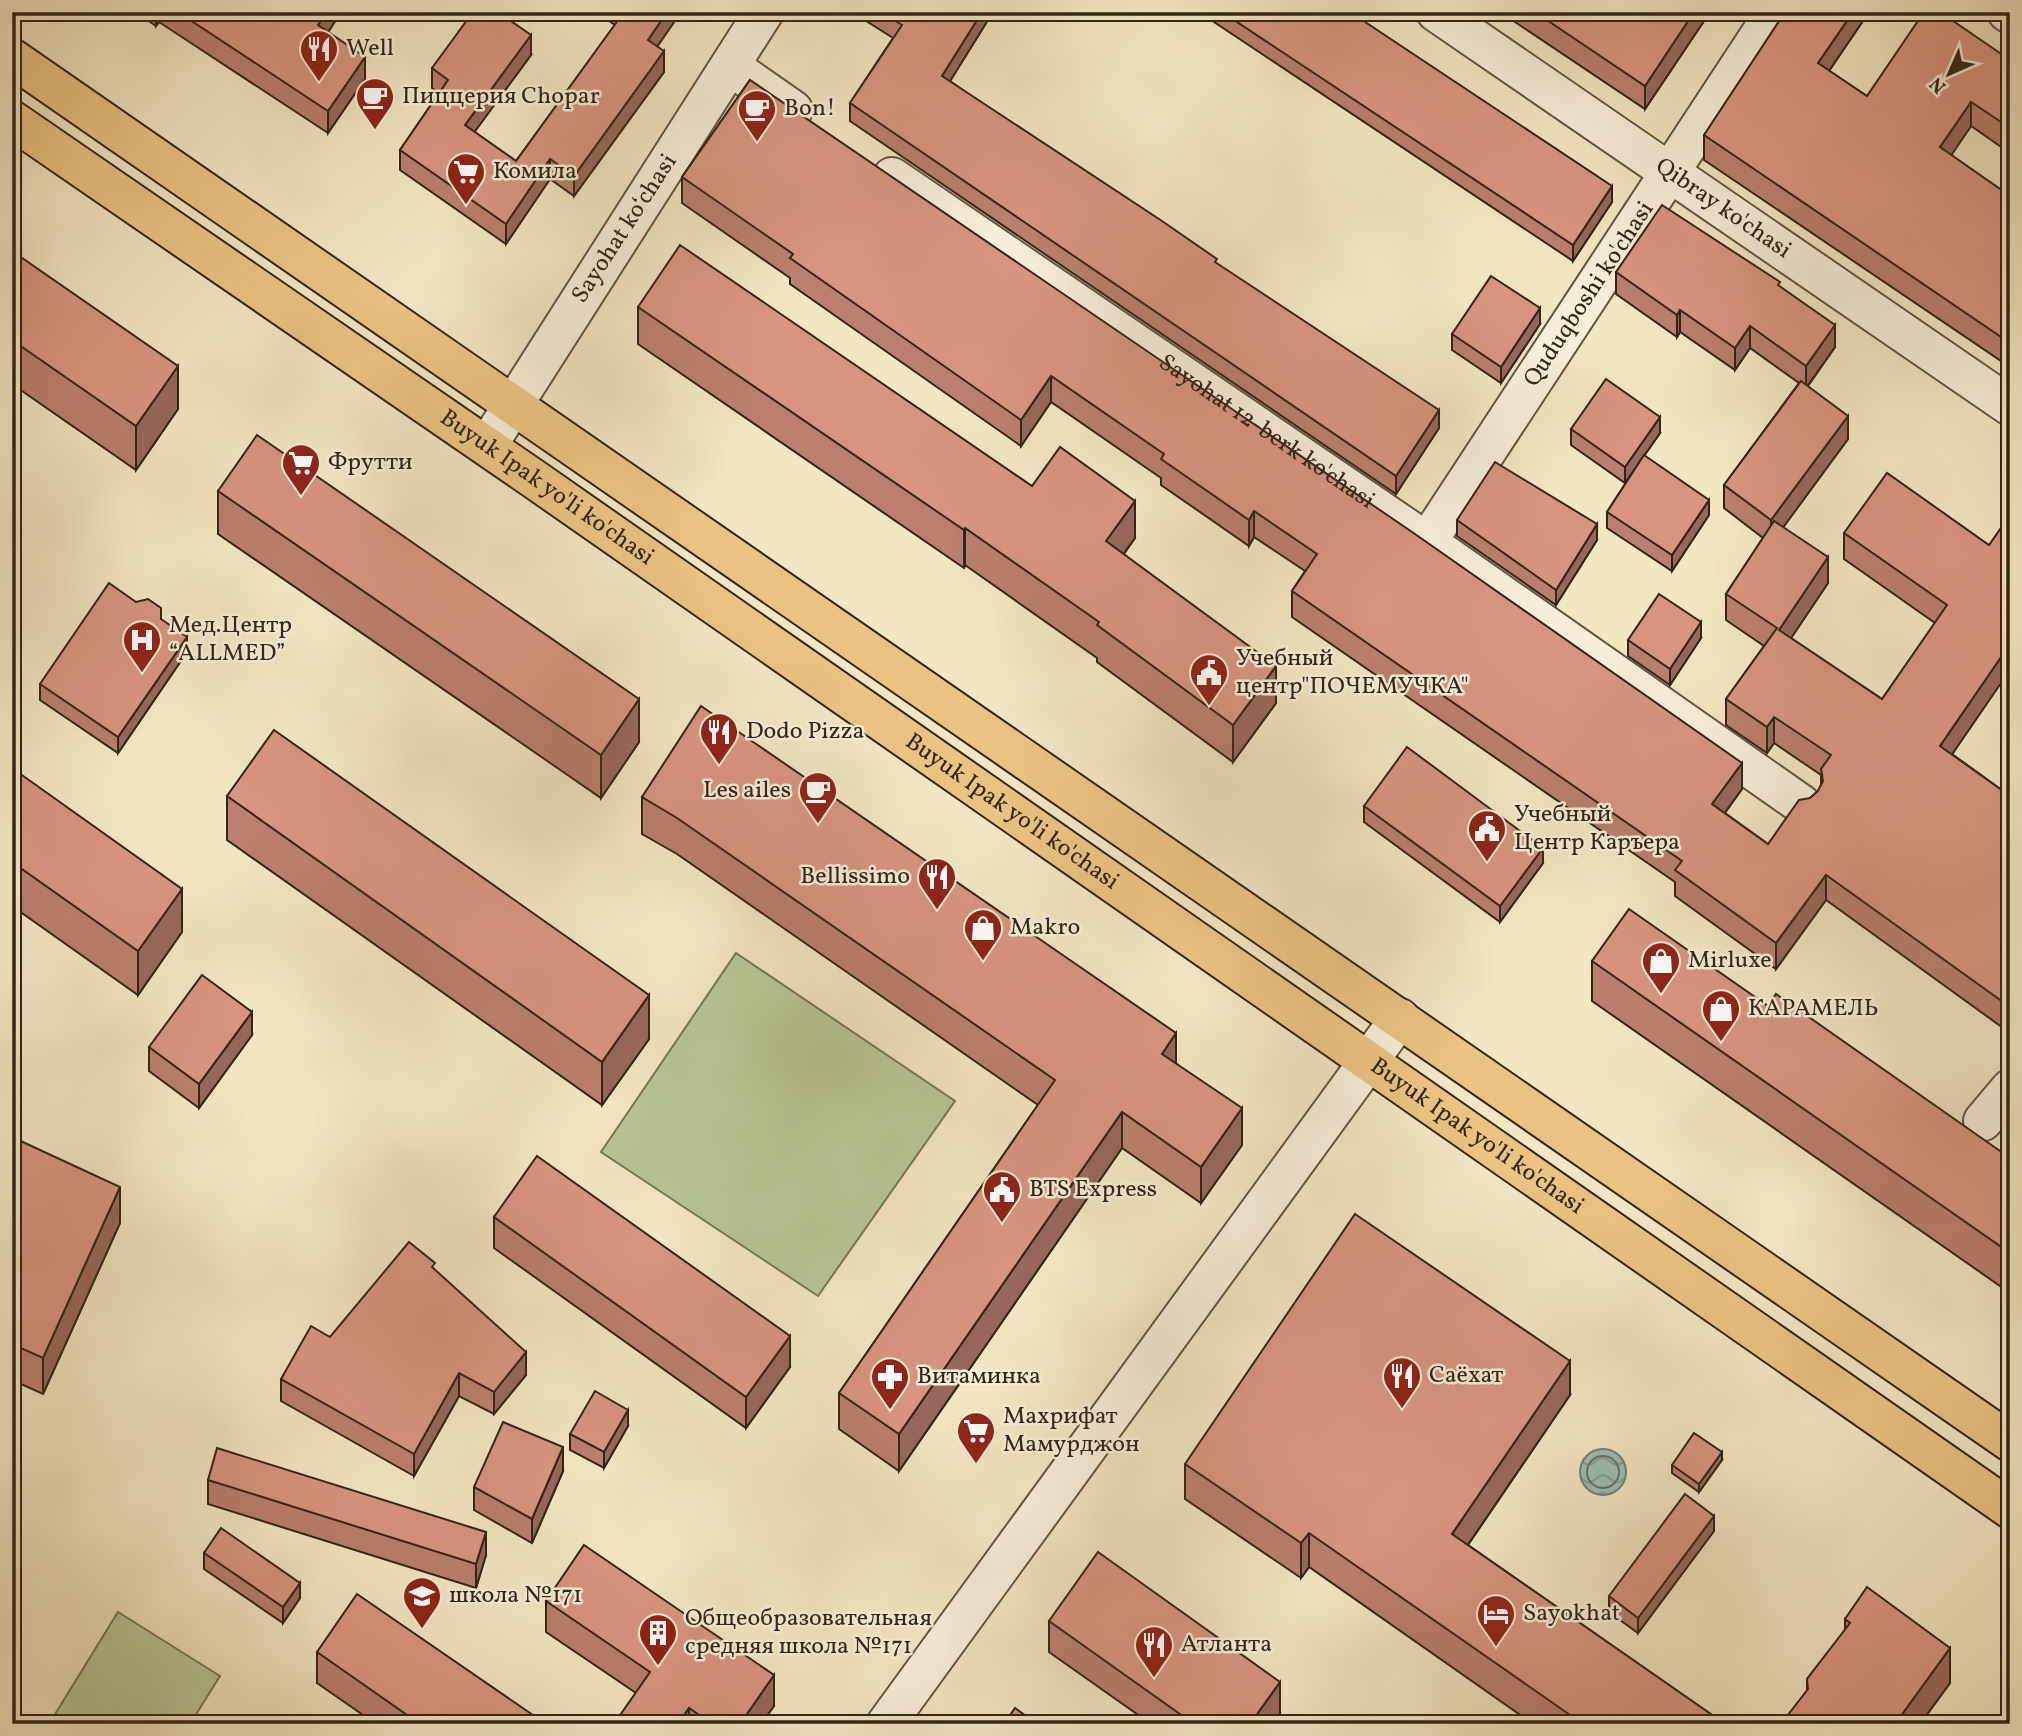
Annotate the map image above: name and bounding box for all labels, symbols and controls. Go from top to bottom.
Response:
restaurant icon: Well [298,28,340,83]
place label: Well [346,32,394,66]
north arrow [1913,38,1983,108]
text: N [1924,70,1952,99]
cafe icon: Пиццерия Chopar [354,76,396,131]
place label: Пиццерия Chopar [402,80,600,114]
cafe icon: Bon! [736,88,778,143]
place label: Bon! [784,92,836,126]
street label: Sayohat koʻchasi [564,148,686,310]
street label: Qibray ko'chasi [1648,150,1798,268]
supermarket icon: Комила [445,151,487,206]
place label: Комила [493,155,577,189]
street label: Quduqboshi ko'chasi [1516,195,1663,394]
street label: Sayohat 12-berk ko'chasi [1151,346,1381,518]
street label: Buyuk Ipak yo'li ko'chasi [432,402,661,574]
supermarket icon: Фрутти [280,442,322,497]
place label: Фрутти [328,446,413,480]
place label: Мед.Центр “ALLMED” [169,609,292,671]
hospital icon: Мед.Центр “ALLMED” [121,619,163,674]
place label: Учебный центр"ПОЧЕМУЧКА" [1236,642,1469,704]
public building icon: Учебный центр"ПОЧЕМУЧКА" [1188,652,1230,707]
restaurant icon: Dodo Pizza [698,711,740,766]
place label: Dodo Pizza [746,715,865,749]
street label: Buyuk Ipak yo'li ko'chasi [898,726,1126,899]
cafe icon: Les ailes [797,770,839,825]
place label: Les ailes [703,774,791,808]
place label: Учебный Центр Каръера [1514,798,1680,860]
public building icon: Учебный Центр Каръера [1466,808,1508,863]
restaurant icon: Bellissimo [916,856,958,911]
place label: Bellissimo [800,860,910,894]
shop icon: Makro [962,907,1004,962]
place label: Makro [1010,911,1080,945]
shop icon: Mirluxe [1640,940,1682,995]
place label: Mirluxe [1688,944,1772,978]
shop icon: КАРАМЕЛЬ [1700,988,1742,1043]
place label: КАРАМЕЛЬ [1748,992,1879,1026]
street label: Buyuk Ipak yo'li ko'chasi [1363,1050,1591,1223]
public building icon: BTS Express [981,1169,1023,1224]
place label: BTS Express [1029,1173,1157,1207]
restaurant icon: Саёхат [1381,1355,1423,1410]
pharmacy icon: Витаминка [869,1356,911,1411]
place label: Саёхат [1429,1359,1503,1393]
place label: Витаминка [917,1360,1041,1394]
place label: Махрифат Мамурджон [1003,1400,1140,1462]
supermarket icon: Махрифат Мамурджон [955,1410,997,1465]
school or university icon: школа №171 [401,1575,443,1630]
place label: школа №171 [449,1579,582,1613]
hotel icon: Sayokhat [1475,1593,1517,1648]
place label: Sayokhat [1523,1597,1620,1631]
place label: Общеобразовательная средняя школа №171 [685,1602,932,1664]
building icon: Общеобразовательная средняя школа №171 [637,1612,679,1667]
restaurant icon: Атланта [1133,1624,1175,1679]
place label: Атланта [1181,1628,1272,1662]

